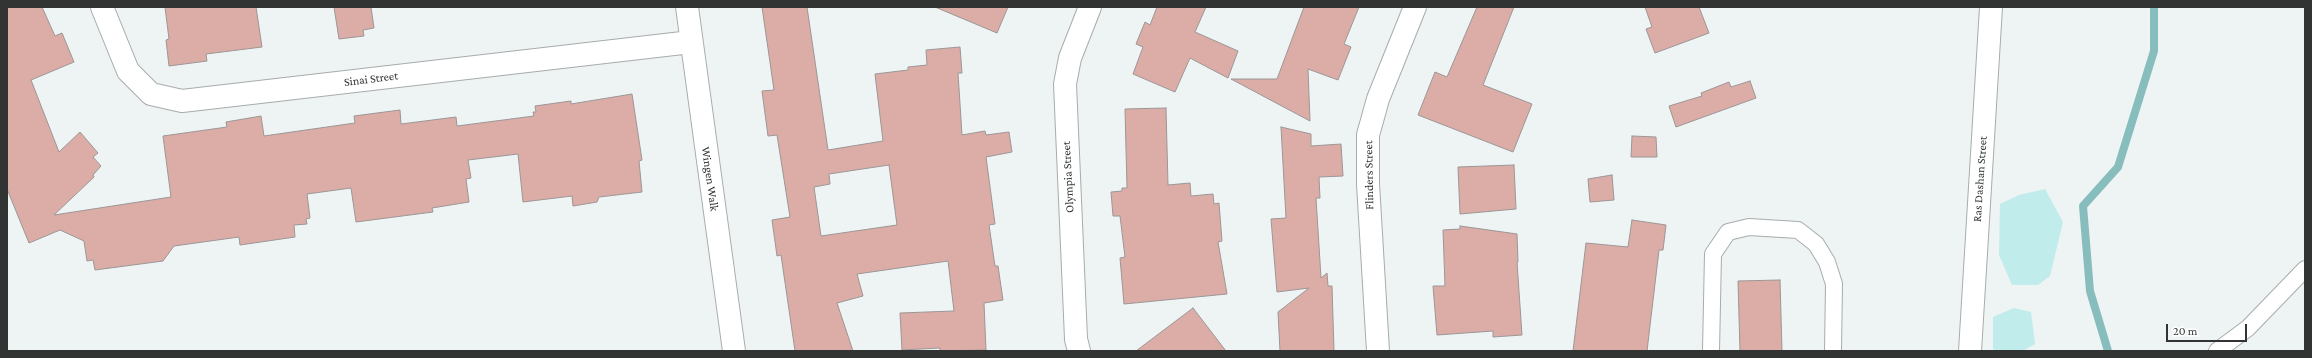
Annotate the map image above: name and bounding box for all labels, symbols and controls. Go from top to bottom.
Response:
street label: Sinai Street [343,69,399,89]
street label: Ras Dashan Street [1970,136,1990,222]
street label: Flinders Street [1361,140,1377,210]
street label: Olympia Street [1059,141,1077,213]
street label: Wingen Walk [698,146,722,212]
scale bar [2168,316,2249,342]
text: 20 m [2173,324,2197,338]

